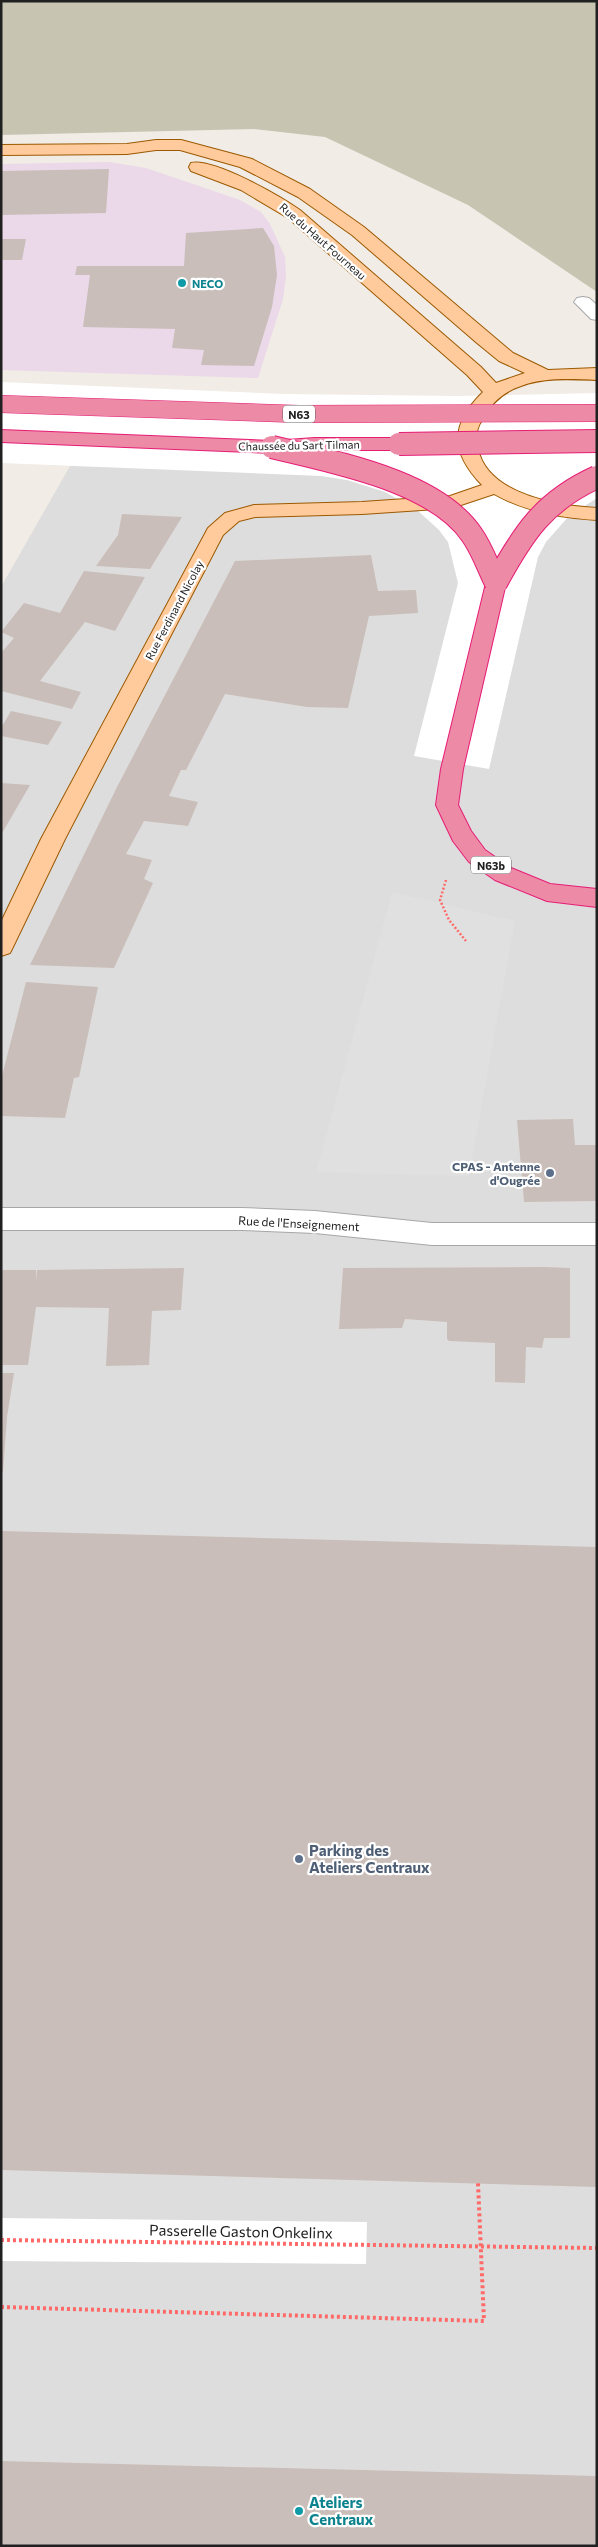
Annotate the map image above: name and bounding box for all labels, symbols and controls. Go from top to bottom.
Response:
street label: Rue du Haut Fourneau [277,200,369,282]
marker: NECO [176,277,188,289]
place label: NECO [192,277,223,290]
road number: N63 [283,406,315,422]
street label: Chaussée du Sart Tilman [238,437,360,453]
street label: Rue Ferdinand Nicolay [142,558,206,662]
road number: N63b [471,856,511,874]
place label: CPAS - Antenne d'Ougrée [452,1159,540,1187]
marker: CPAS - Antenne d'Ougrée [544,1167,556,1179]
street label: Rue de l'Enseignement [238,1213,360,1233]
place label: Parking des Ateliers Centraux [309,1841,430,1876]
marker: Parking des Ateliers Centraux [293,1853,305,1865]
street label: Passerelle Gaston Onkelinx [149,2220,333,2242]
place label: Ateliers Centraux [309,2493,374,2528]
marker: Ateliers Centraux [293,2505,305,2517]

